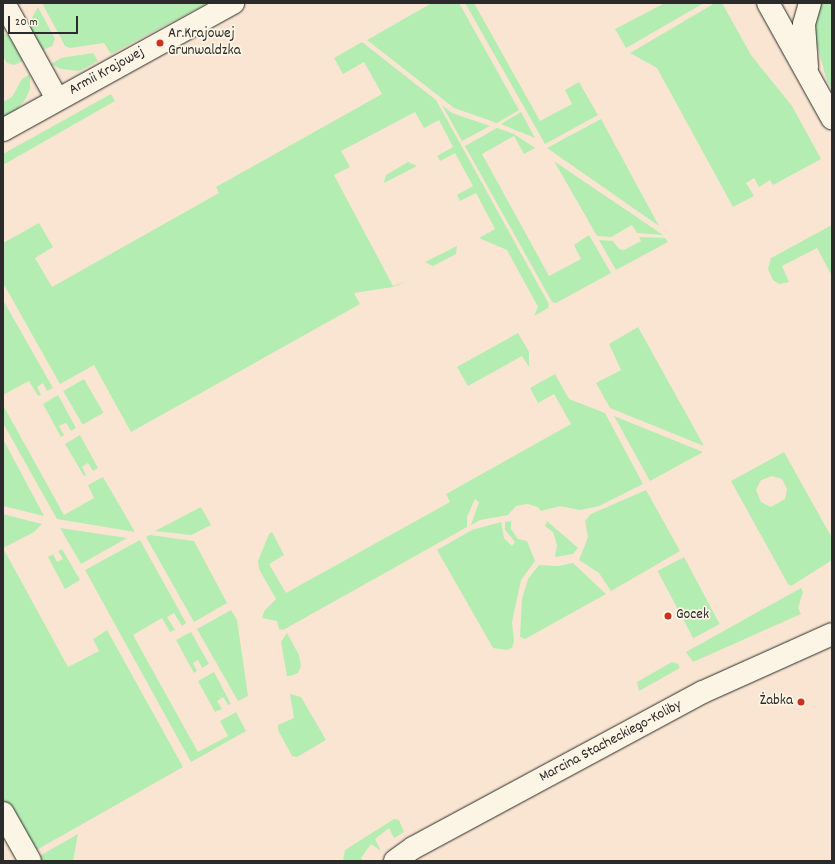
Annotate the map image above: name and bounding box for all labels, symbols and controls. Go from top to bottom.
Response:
scale bar [10,8,80,34]
text: 20 m [15,14,38,31]
place label: Ar.Krajowej Grunwaldzka [168,25,241,60]
marker: Ar.Krajowej Grunwaldzka [155,38,165,48]
street label: Armii Krajowej [66,44,148,100]
place label: Gocek [676,607,709,625]
marker: Gocek [663,611,673,621]
place label: Żabka [760,693,793,711]
street label: Marcina Stacheckiego-Koliby [537,697,685,787]
marker: Żabka [796,697,806,707]

